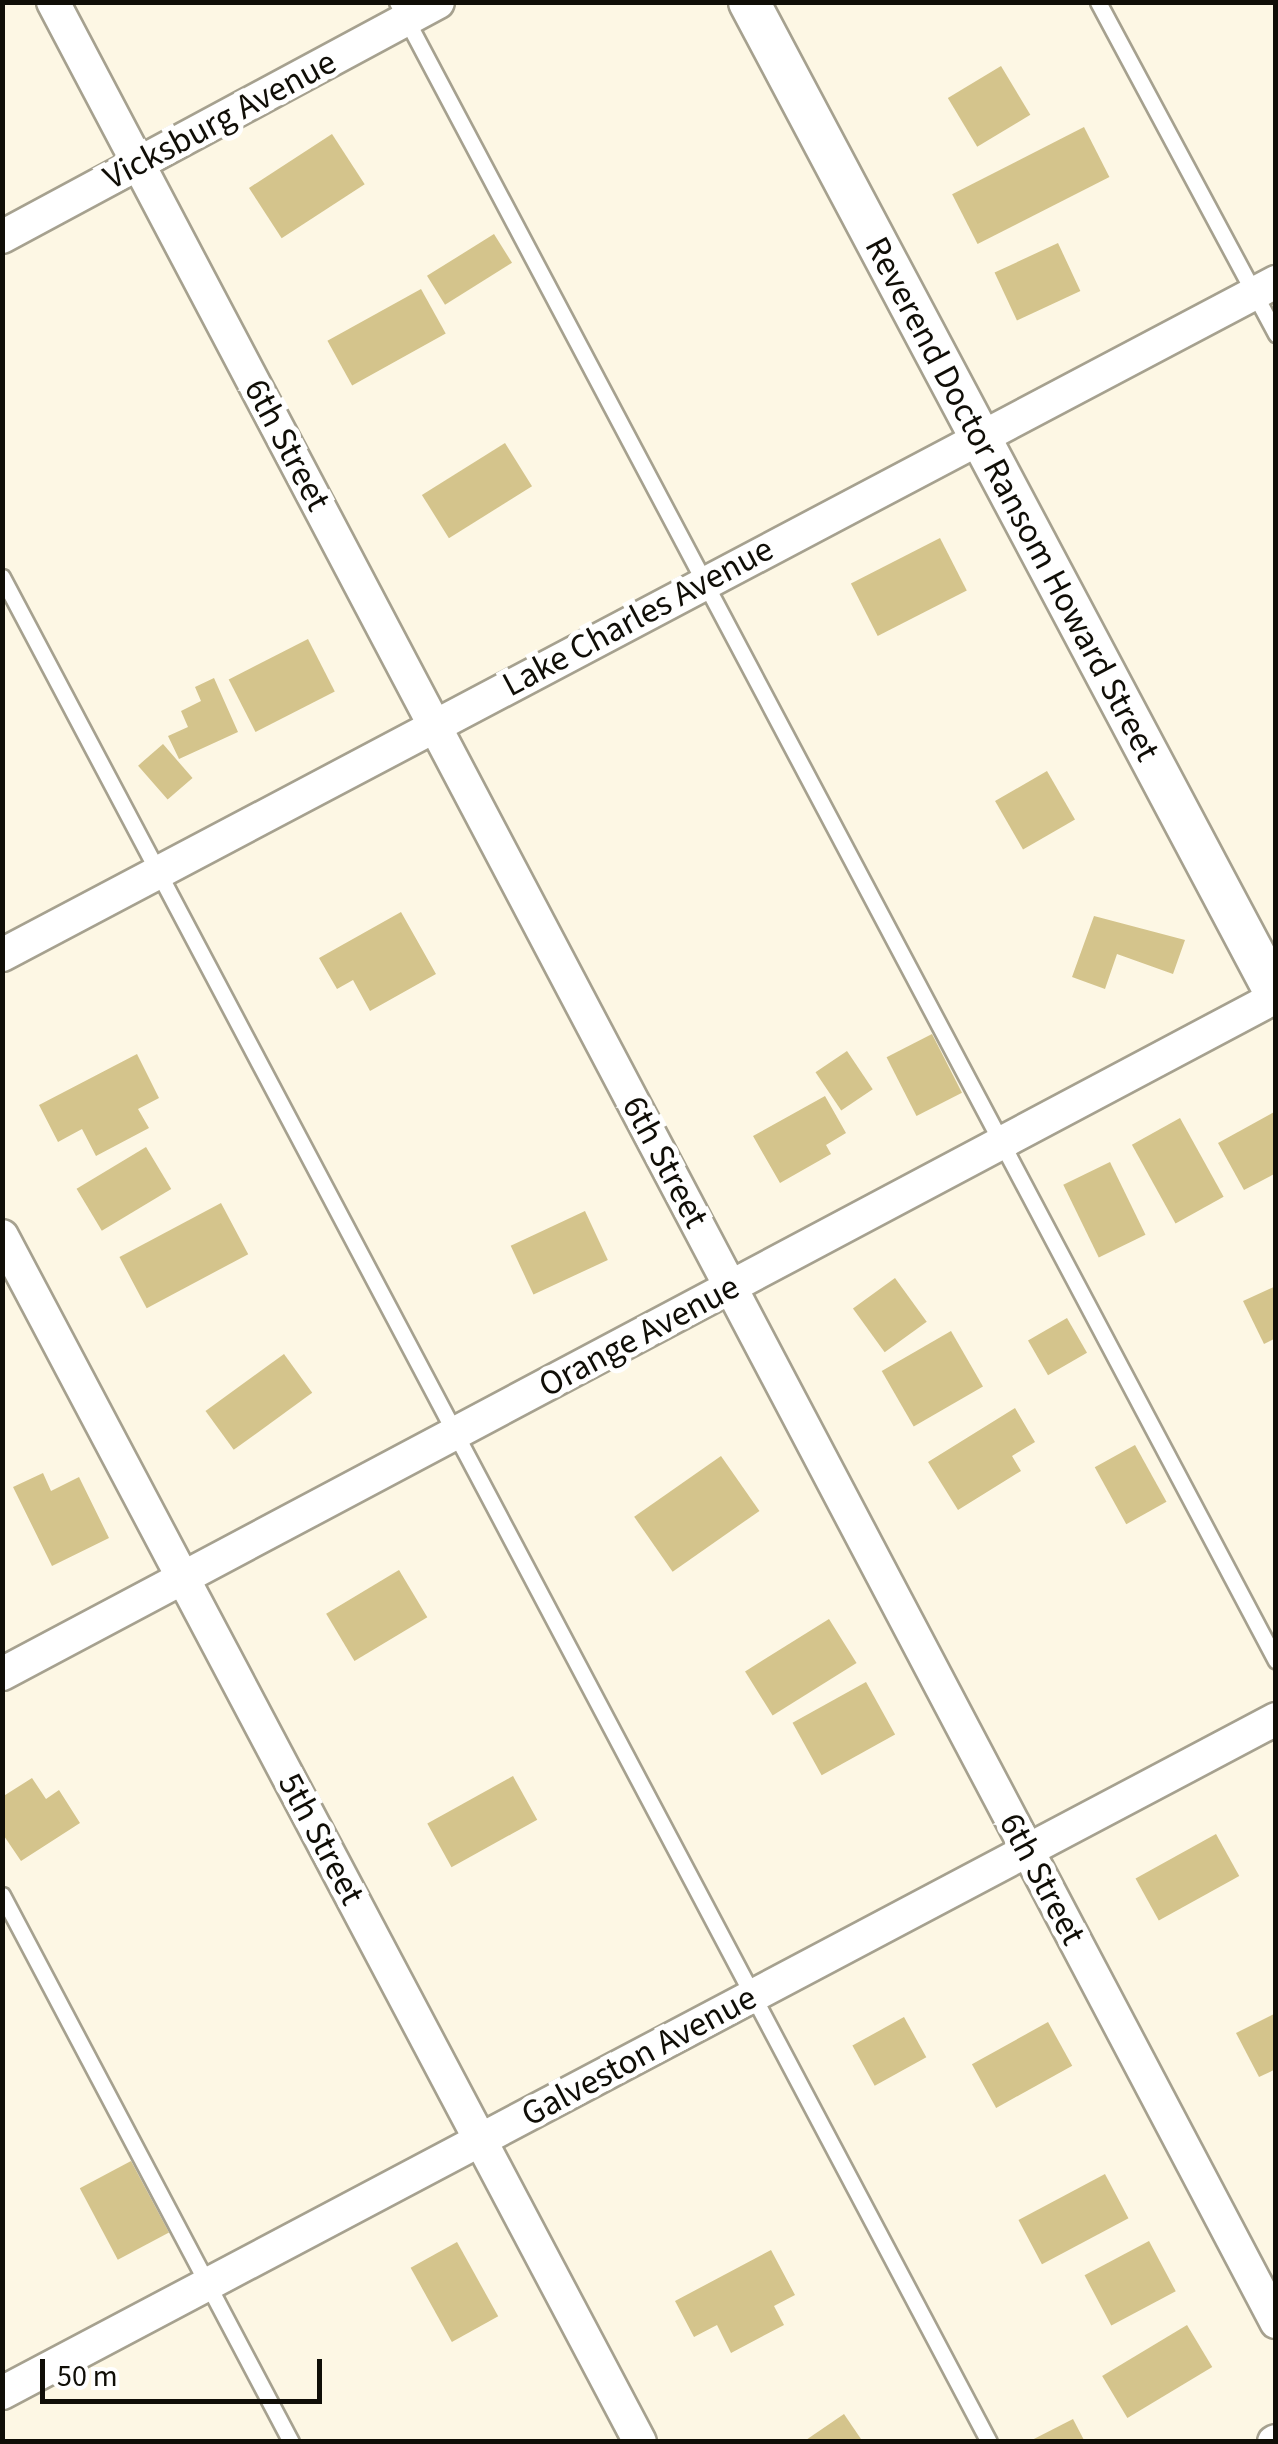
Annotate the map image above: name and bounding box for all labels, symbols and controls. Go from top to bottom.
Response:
street label: Vicksburg Avenue [97,41,343,199]
street label: Reverend Doctor Ransom Howard Street [856,230,1168,768]
street label: 6th Street [235,372,339,518]
street label: Lake Charles Avenue [496,528,780,706]
street label: 6th Street [613,1089,717,1235]
street label: Orange Avenue [532,1266,746,1406]
street label: 5th Street [269,1766,373,1912]
street label: 6th Street [990,1806,1094,1952]
street label: Galveston Avenue [514,1976,764,2136]
scale bar [45,2339,328,2401]
text: 50 m [57,2355,118,2398]

